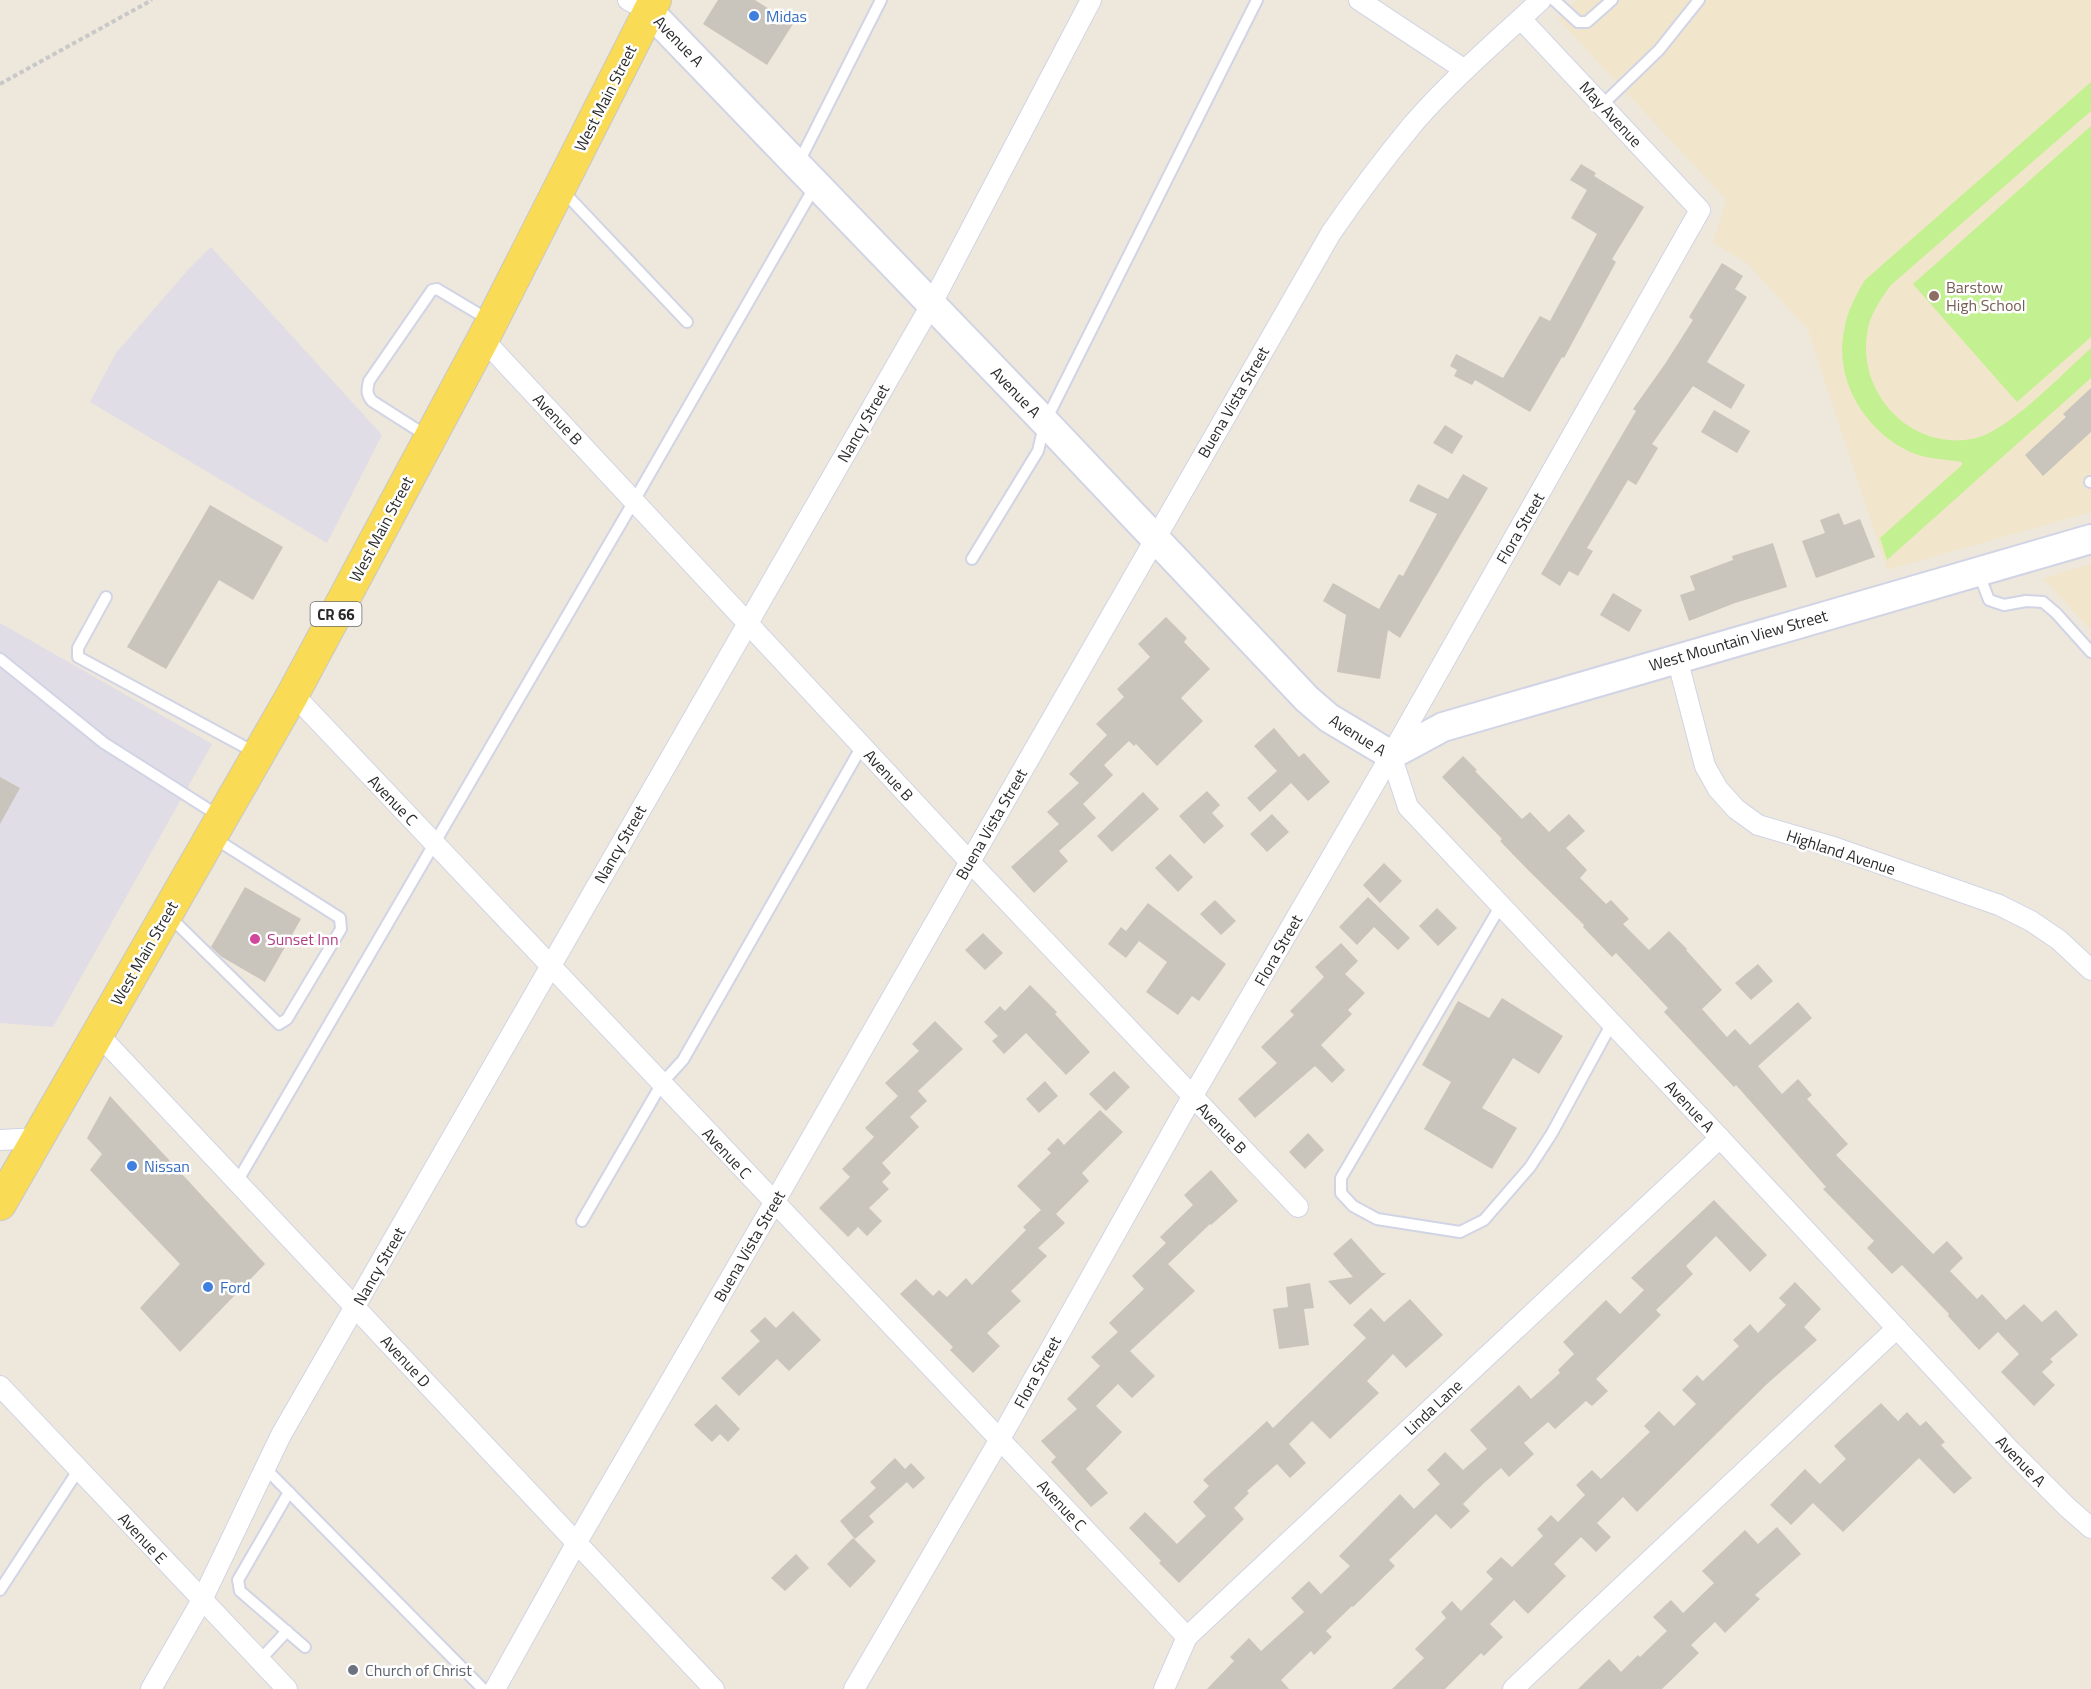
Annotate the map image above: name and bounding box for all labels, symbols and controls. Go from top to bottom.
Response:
place label: Midas [766,4,807,28]
marker: Midas [747,9,761,23]
street label: Avenue A [648,10,710,72]
street label: West Main Street [568,40,642,156]
street label: May Avenue [1574,76,1648,152]
place label: Barstow High School [1946,275,2025,317]
marker: Barstow High School [1927,289,1941,303]
street label: Buena Vista Street [1191,341,1275,462]
street label: Avenue A [985,361,1047,423]
street label: Nancy Street [831,379,895,467]
street label: Avenue B [528,388,588,450]
street label: West Main Street [343,471,419,586]
street label: Flora Street [1490,488,1550,568]
road number: CR 66 [310,602,362,626]
street label: West Mountain View Street [1646,603,1830,677]
street label: Avenue A [1325,708,1392,762]
street label: Avenue B [859,744,919,806]
street label: Buena Vista Street [949,763,1033,884]
street label: Avenue C [363,769,423,831]
street label: Nancy Street [588,800,652,888]
street label: Highland Avenue [1783,823,1899,881]
street label: West Main Street [104,896,184,1010]
street label: Flora Street [1248,910,1308,990]
place label: Sunset Inn [267,927,339,951]
marker: Sunset Inn [248,932,262,946]
street label: Avenue A [1660,1075,1721,1138]
street label: Avenue B [1191,1097,1253,1159]
street label: Avenue C [697,1122,757,1184]
place label: Nissan [144,1154,190,1178]
marker: Nissan [125,1159,139,1173]
street label: Buena Vista Street [707,1185,791,1306]
street label: Nancy Street [347,1222,411,1310]
place label: Ford [220,1275,250,1299]
marker: Ford [201,1280,215,1294]
street label: Avenue D [375,1329,437,1393]
street label: Flora Street [1007,1331,1067,1412]
street label: Linda Lane [1398,1374,1468,1440]
street label: Avenue A [1990,1430,2052,1492]
street label: Avenue C [1032,1474,1092,1536]
street label: Avenue E [113,1507,173,1569]
place label: Church of Christ [365,1658,472,1682]
marker: Church of Christ [346,1663,360,1677]

